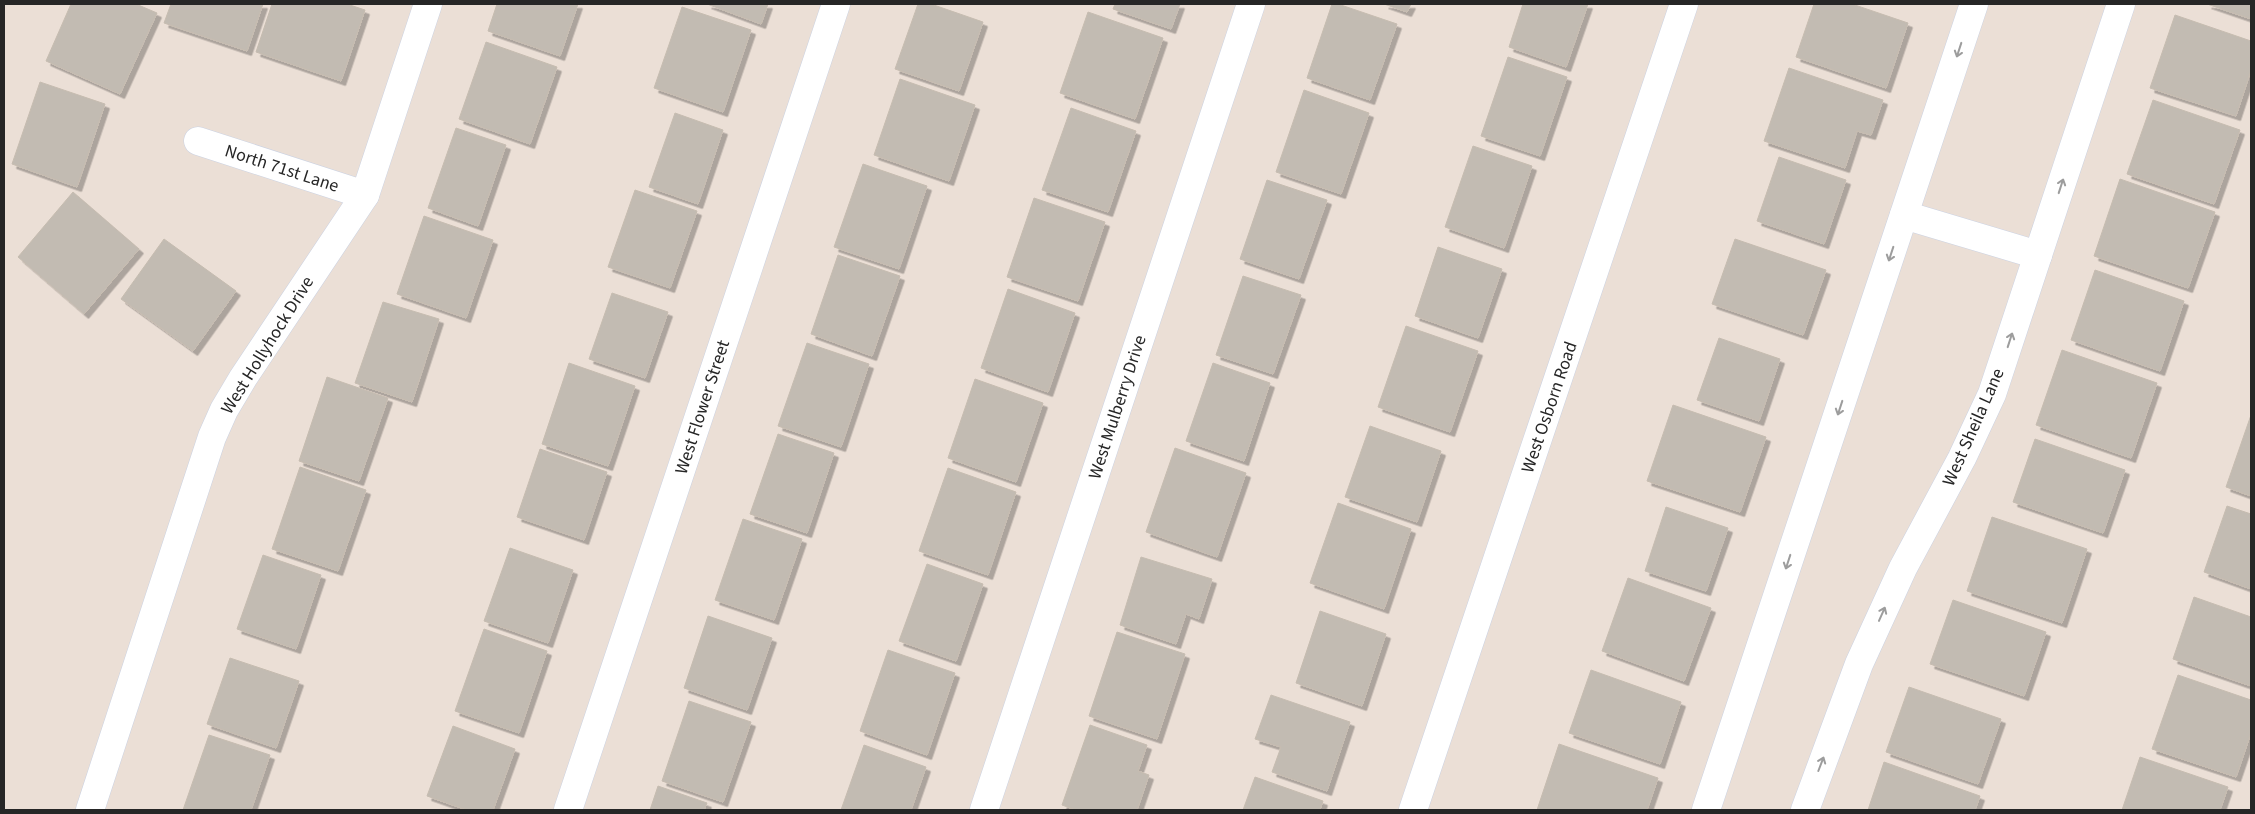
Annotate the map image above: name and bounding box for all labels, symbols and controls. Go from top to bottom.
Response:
one-way arrow [1954,42,1963,57]
street label: North 71st Lane [222,138,342,199]
one-way arrow [2057,179,2066,194]
one-way arrow [1886,246,1895,261]
street label: West Hollyhock Drive [215,271,320,419]
street label: West Mulberry Drive [1082,332,1153,482]
one-way arrow [2006,333,2015,349]
street label: West Flower Street [669,337,736,478]
street label: West Osborn Road [1515,338,1584,476]
street label: West Sheila Lane [1936,364,2011,490]
one-way arrow [1834,400,1844,416]
one-way arrow [1783,554,1793,570]
one-way arrow [1878,607,1887,622]
one-way arrow [1817,757,1826,772]

